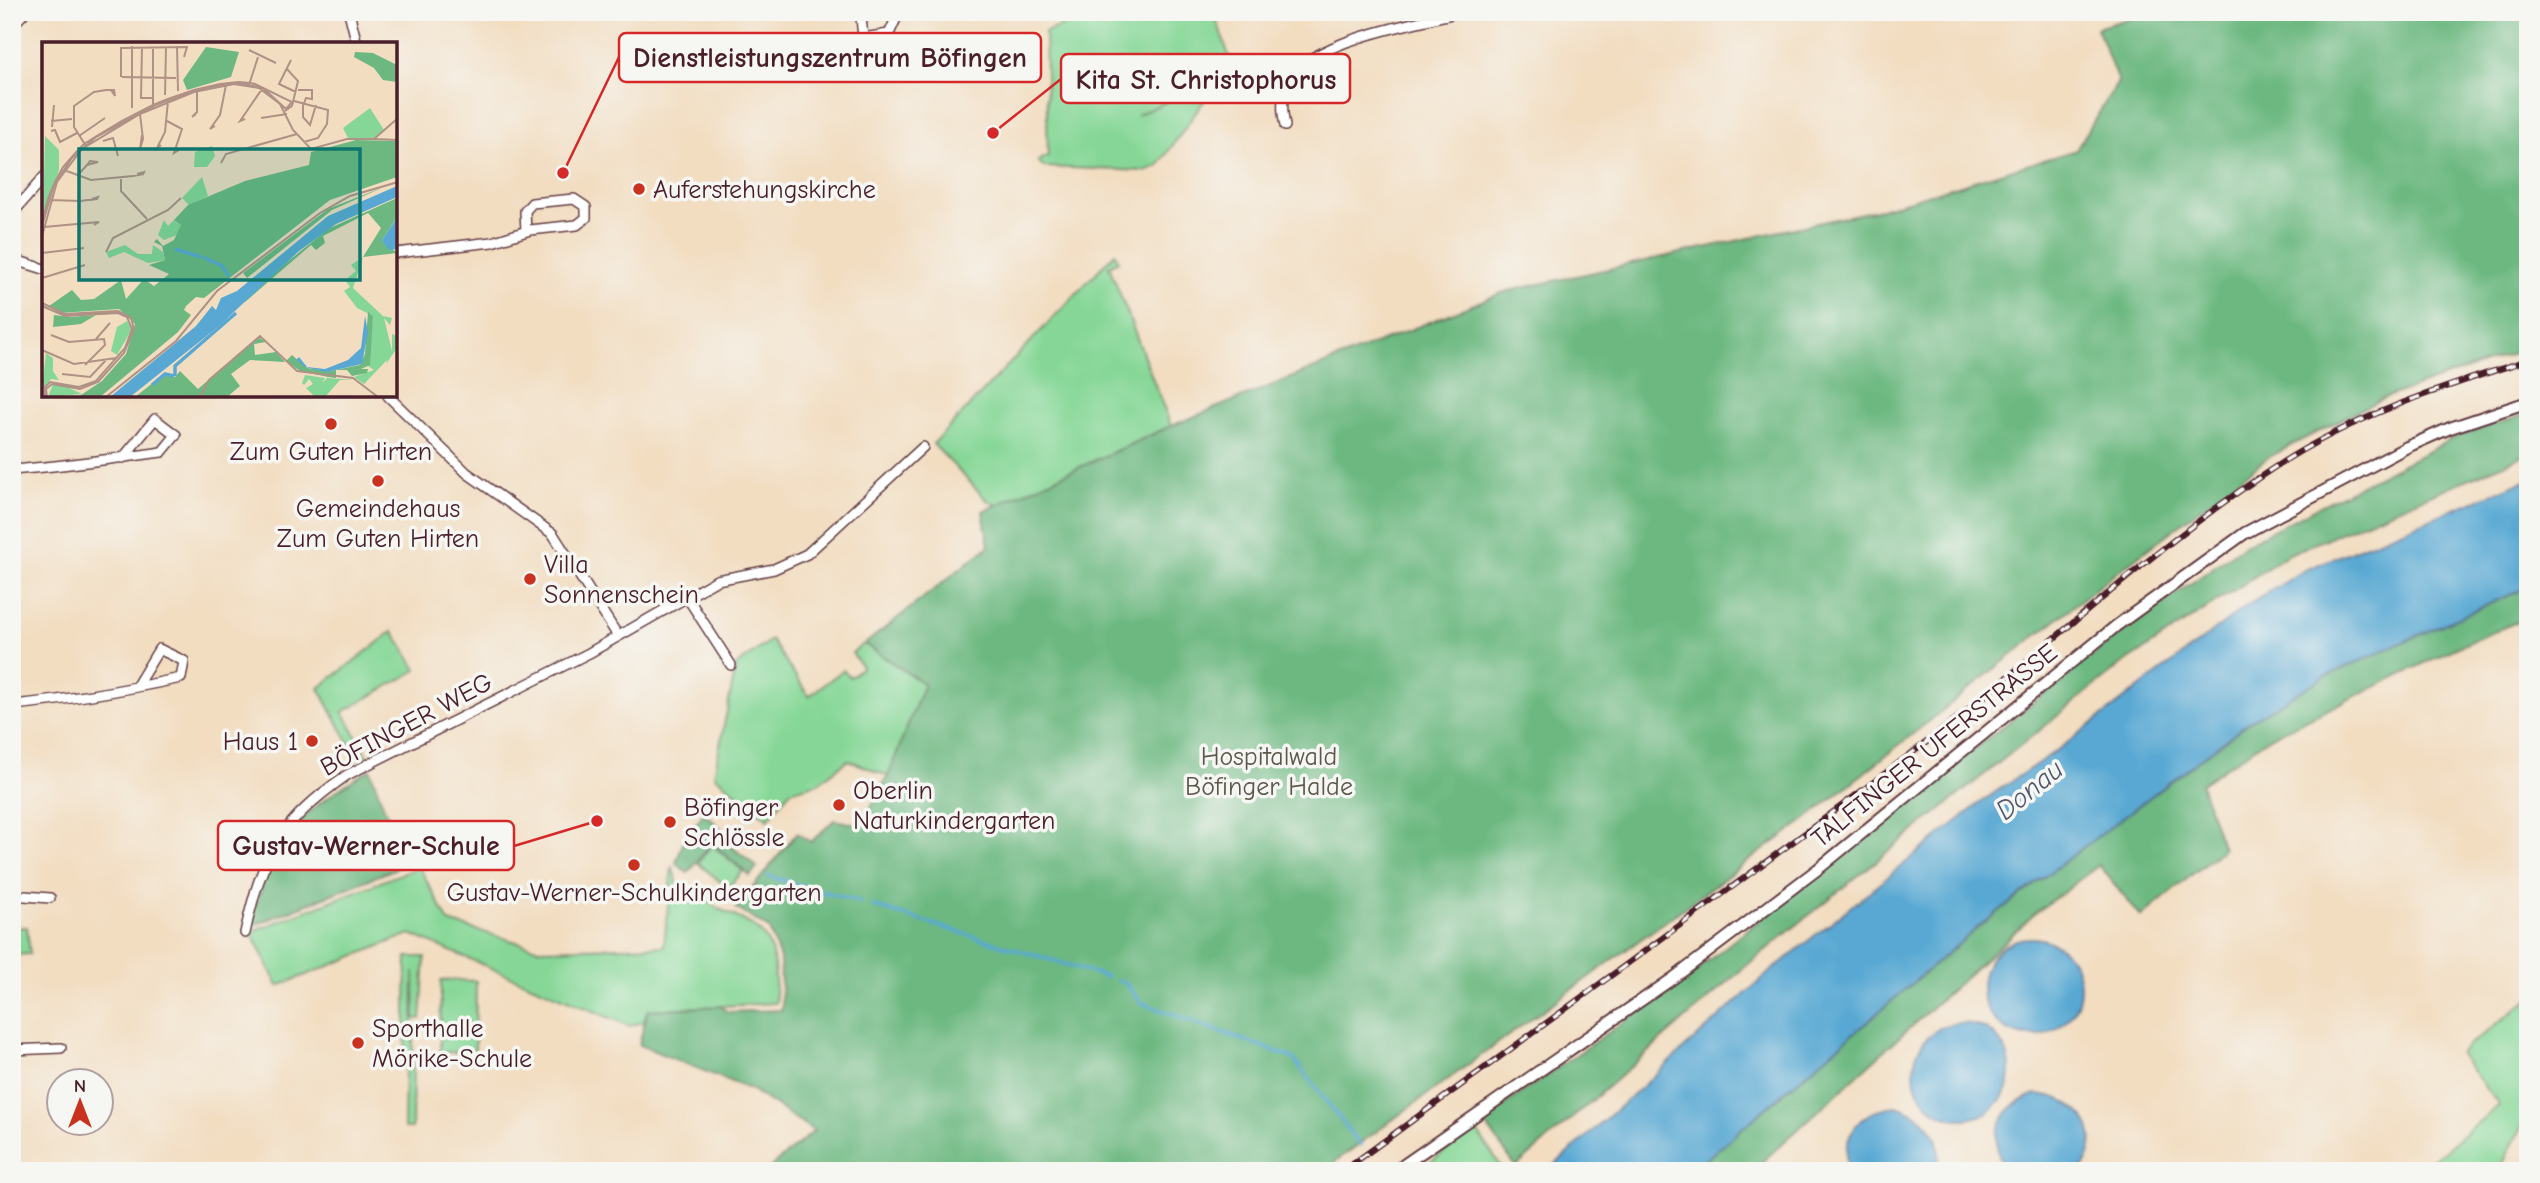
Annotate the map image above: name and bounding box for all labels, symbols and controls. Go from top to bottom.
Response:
callout: Dienstleistungszentrum Böfingen [619,33,1041,82]
inset map [42,42,397,397]
text: Dienstleistungszentrum Böfingen [633,42,1027,74]
callout: Kita St. Christophorus [1061,54,1350,103]
text: Kita St. Christophorus [1076,64,1337,96]
place label: Auferstehungskirche [653,175,876,205]
marker: Auferstehungskirche [631,181,647,197]
marker: Zum Guten Hirten [323,416,339,432]
place label: Zum Guten Hirten [230,437,432,467]
marker: Gemeindehaus Zum Guten Hirten [370,473,386,489]
place label: Gemeindehaus Zum Guten Hirten [277,494,479,554]
place label: Villa Sonnenschein [544,550,699,610]
marker: Villa Sonnenschein [522,571,538,587]
street label: TALFINGER UFERSTRASSE [1806,637,2063,854]
street label: BÖFINGER WEG [315,667,497,783]
place label: Haus 1 [223,727,298,757]
marker: Haus 1 [304,733,320,749]
park label: Hospitalwald Böfinger Halde [1185,742,1353,802]
water label: Donau [1990,753,2070,826]
place label: Oberlin Naturkindergarten [853,776,1055,836]
place label: Böfinger Schlössle [684,793,784,853]
marker: Oberlin Naturkindergarten [831,797,847,813]
marker: Böfinger Schlössle [662,814,678,830]
callout: Gustav-Werner-Schule [218,821,514,870]
text: Gustav-Werner-Schule [232,830,500,862]
marker: Gustav-Werner-Schulkindergarten [626,857,642,873]
place label: Gustav-Werner-Schulkindergarten [446,878,822,908]
place label: Sporthalle Mörike-Schule [372,1014,532,1074]
marker: Sporthalle Mörike-Schule [350,1035,366,1051]
north arrow [46,1068,116,1138]
text: N [74,1075,86,1097]

